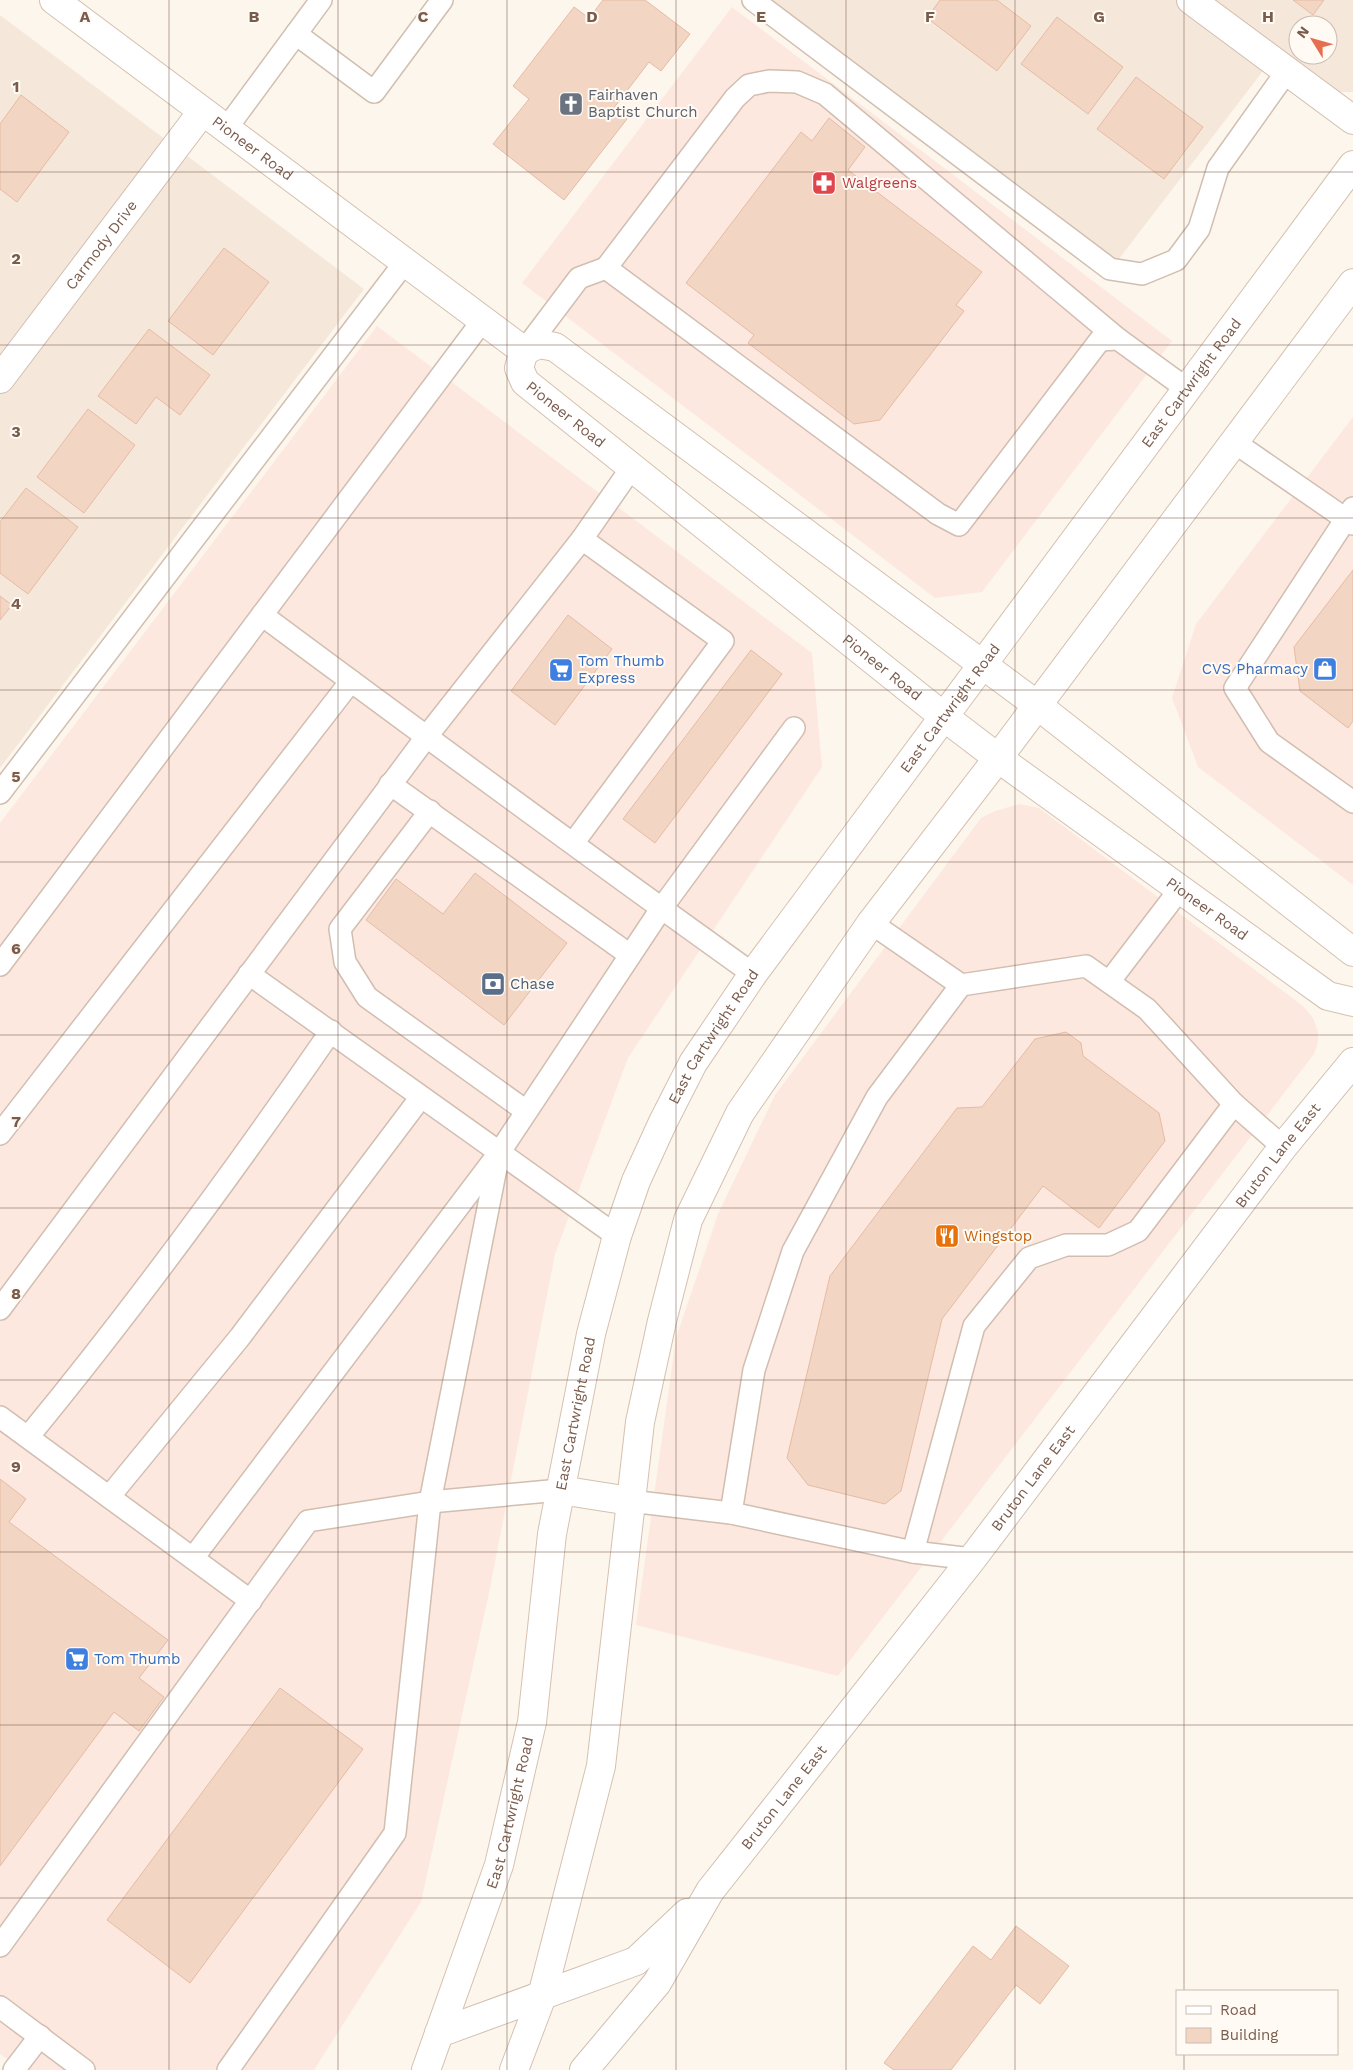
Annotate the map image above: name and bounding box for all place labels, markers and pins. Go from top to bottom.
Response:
place label: Fairhaven Baptist Church [588,86,698,121]
church icon: Fairhaven Baptist Church [558,91,584,117]
pharmacy icon: Walgreens [811,170,837,196]
place label: Walgreens [842,174,917,192]
place label: Tom Thumb Express [578,652,664,687]
shop icon: CVS Pharmacy [1312,656,1338,682]
supermarket icon: Tom Thumb Express [548,657,574,683]
place label: CVS Pharmacy [1202,660,1308,678]
bank icon: Chase [480,971,506,997]
place label: Chase [510,975,555,993]
restaurant icon: Wingstop [934,1223,960,1249]
place label: Wingstop [964,1227,1032,1245]
supermarket icon: Tom Thumb [64,1646,90,1672]
place label: Tom Thumb [94,1650,180,1668]

